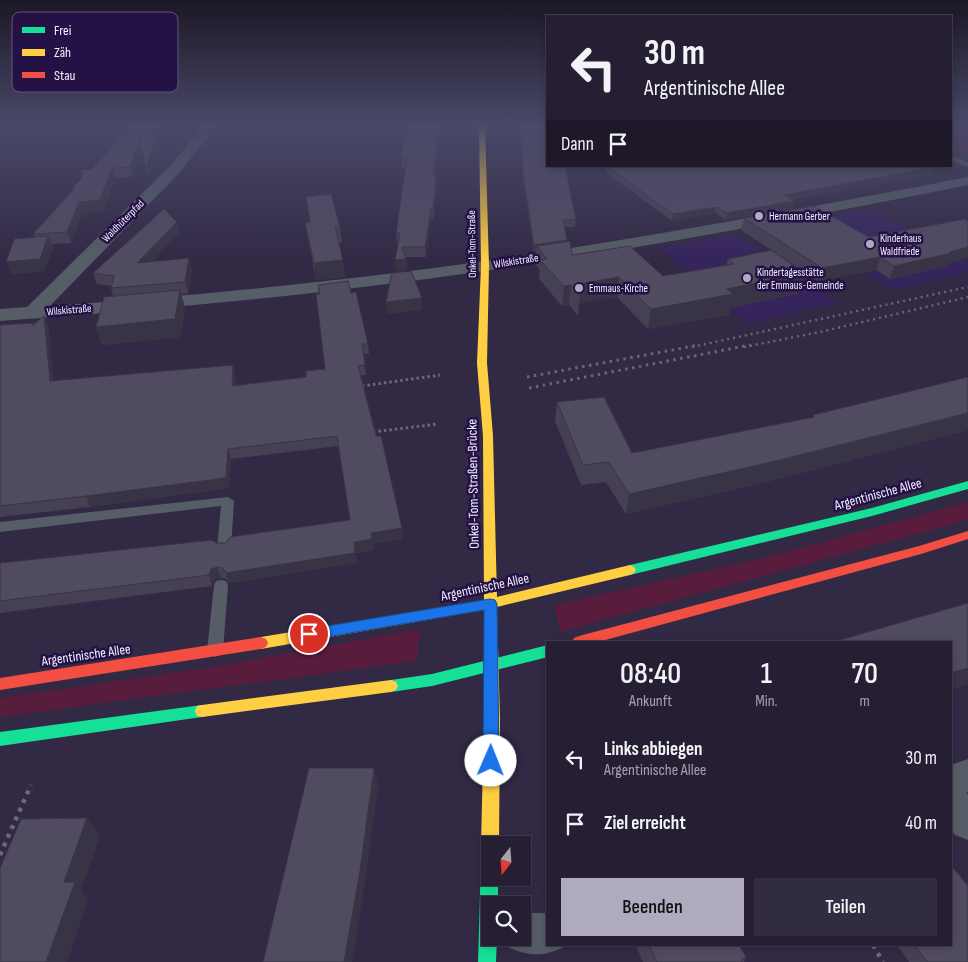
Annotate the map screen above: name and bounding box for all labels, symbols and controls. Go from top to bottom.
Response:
legend [12,12,178,92]
text: Frei [54,22,71,39]
text: 30 m [644,32,705,75]
icon: left [561,35,626,100]
text: Zäh [54,44,71,61]
text: Stau [54,67,76,84]
text: Argentinische Allee [644,75,785,102]
icon: arrive [604,130,632,158]
text: Dann [561,133,594,156]
street label: Waldhüterpfad [99,197,147,245]
street label: Onkel-Tom-Straße [465,210,479,278]
marker: Hermann Gerber [753,210,765,222]
place label: Hermann Gerber [769,210,830,223]
place label: Kinderhaus Waldfriede [880,232,921,258]
marker: Kinderhaus Waldfriede [864,238,876,250]
street label: Wilskistraße [493,251,539,271]
place label: Kindertagesstätte der Emmaus-Gemeinde [757,266,844,292]
marker: Kindertagesstätte der Emmaus-Gemeinde [741,272,753,284]
marker: Emmaus-Kirche [573,282,585,294]
place label: Emmaus-Kirche [589,282,648,295]
street label: Wilskistraße [46,302,92,318]
street label: Onkel-Tom-Straßen-Brücke [463,419,483,549]
street label: Argentinische Allee [831,474,924,514]
street label: Argentinische Allee [438,569,531,605]
pin [288,613,330,655]
icon: arrive [295,620,323,648]
street label: Argentinische Allee [39,640,132,670]
text: 08:40 [620,656,681,692]
text: 1 [761,656,772,692]
text: 70 [852,656,878,692]
text: Ankunft [629,692,672,711]
text: Min. [755,692,778,711]
text: m [860,692,870,711]
position arrow [464,734,516,786]
text: Links abbiegen [604,738,702,761]
icon: left [561,745,589,773]
text: 30 m [905,747,937,770]
text: Argentinische Allee [604,761,707,780]
icon: arrive [561,810,589,838]
text: Ziel erreicht [604,812,686,835]
text: 40 m [905,812,937,835]
north arrow [481,836,531,886]
map controls [481,836,531,946]
button: Beenden [561,878,744,936]
button: Teilen [754,878,937,936]
button: search [481,896,531,946]

